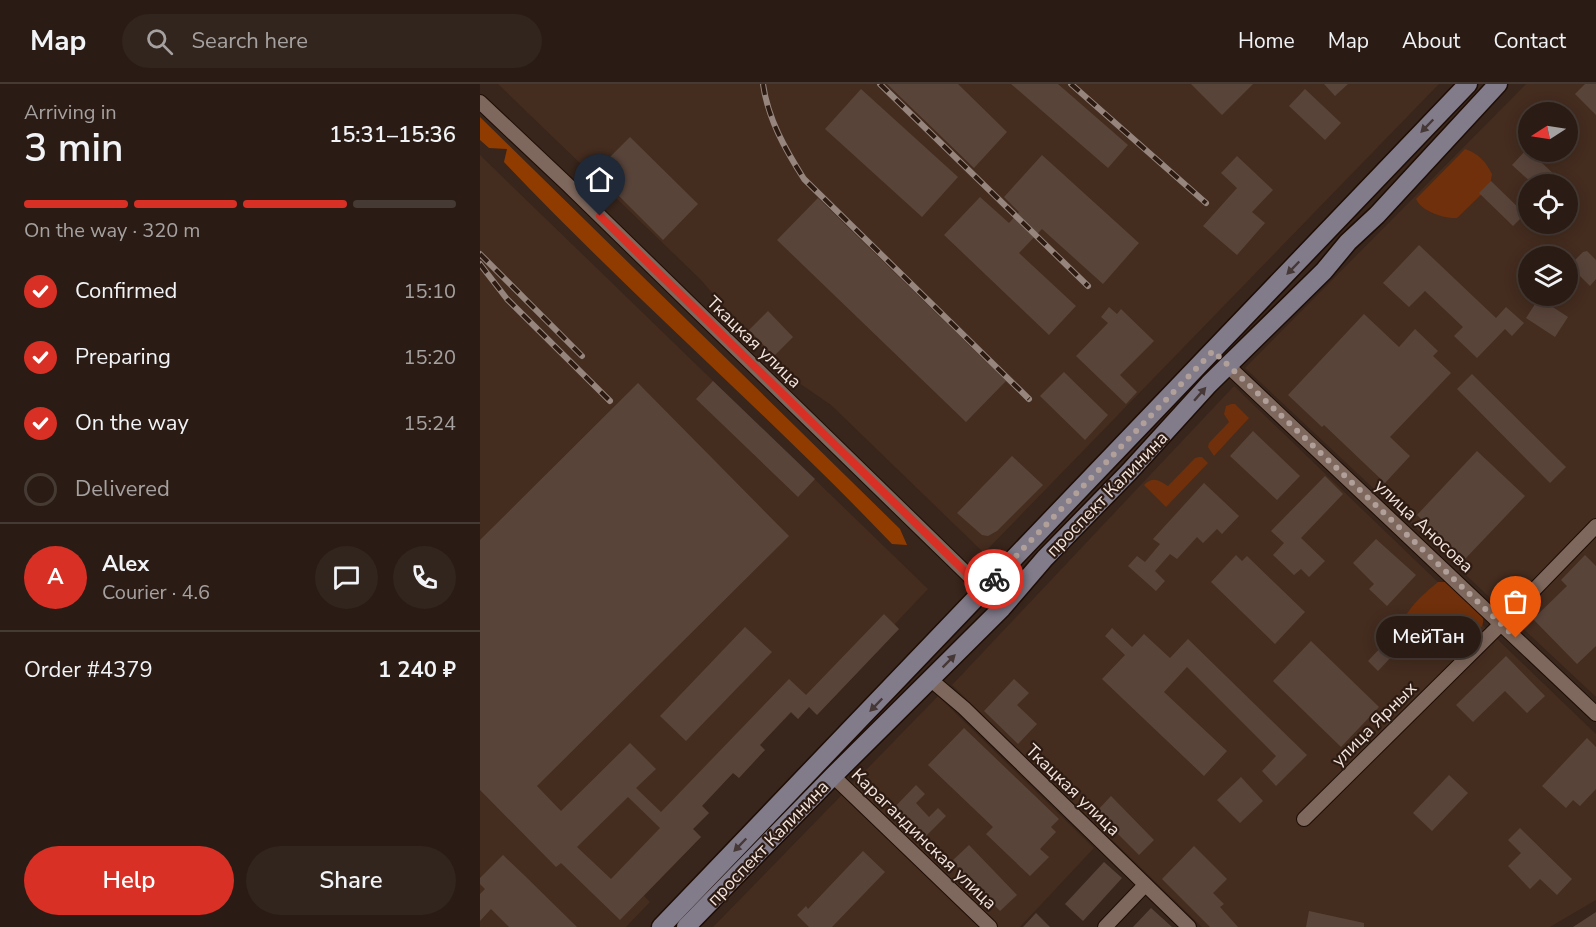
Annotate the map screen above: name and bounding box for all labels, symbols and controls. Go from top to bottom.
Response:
search box [122,14,542,68]
text: Map [30,22,86,60]
icon: search [143,25,176,58]
text: Search here [191,26,308,56]
text: Home [1238,27,1295,55]
text: Map [1328,27,1369,55]
text: About [1402,27,1460,55]
text: Contact [1493,27,1566,55]
text: Arriving in [24,99,117,126]
north arrow [1518,102,1578,162]
map controls [1518,102,1578,306]
one-way arrow [1421,119,1435,133]
text: 15:31–15:36 [329,120,456,150]
text: 3 min [24,122,123,175]
pin [574,154,625,216]
icon: home [583,163,616,196]
button: locate [1518,174,1578,234]
text: On the way · 320 m [24,217,200,244]
button: layers [1518,246,1578,306]
one-way arrow [1286,260,1300,275]
icon: check [24,275,57,308]
text: Confirmed [75,276,177,306]
text: 15:10 [403,278,456,305]
street label: Ткацкая улица [701,291,807,393]
icon: check [24,341,57,374]
text: Preparing [75,342,171,372]
text: 15:20 [403,344,456,371]
one-way arrow [1194,386,1207,402]
icon: check [24,407,57,440]
text: On the way [75,408,189,438]
text: 15:24 [403,410,456,437]
street label: проспект Калинина [1041,426,1173,562]
text: Delivered [75,474,170,504]
street label: улица Аносова [1369,474,1479,578]
button: chat [315,546,378,609]
button: phone [393,546,456,609]
text: Alex [102,549,149,579]
courier [964,549,1024,609]
text: A [47,562,64,592]
icon: bike [978,563,1011,596]
pin [1490,576,1541,638]
text: Courier · 4.6 [102,579,210,606]
icon: bag [1499,585,1532,618]
callout: МейТан [1375,617,1480,659]
text: МейТан [1392,623,1465,650]
one-way arrow [942,654,956,669]
text: Order #4379 [24,655,153,685]
text: 1 240 ₽ [378,655,456,685]
street label: улица Ярных [1326,676,1422,772]
one-way arrow [869,697,883,711]
street label: Ткацкая улица [1020,739,1126,841]
street label: Карагандинская улица [846,763,1002,915]
street label: проспект Калинина [702,775,834,911]
one-way arrow [734,838,748,852]
button: Help [24,846,234,915]
button: Share [246,846,456,915]

